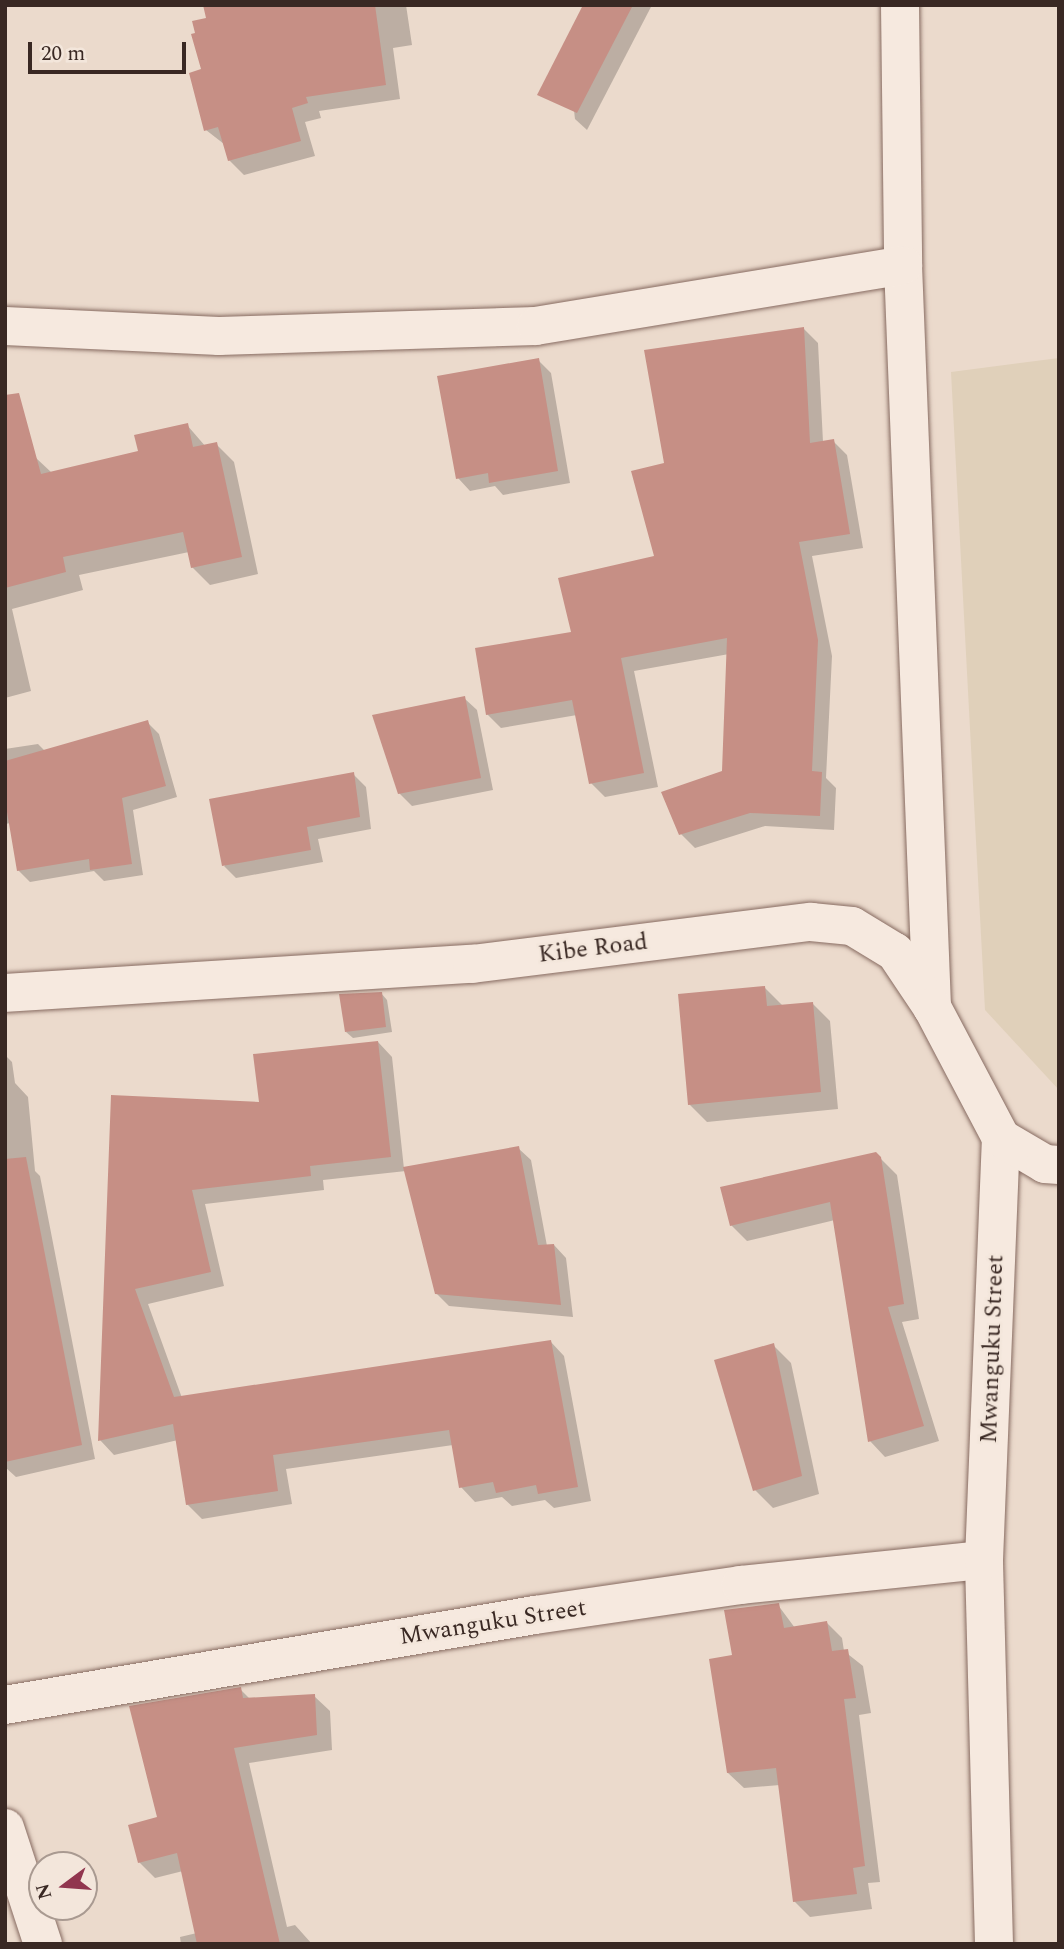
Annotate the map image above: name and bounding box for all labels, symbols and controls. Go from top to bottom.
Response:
scale bar [32,28,189,72]
text: 20 m [41,38,85,70]
street label: Kibe Road [537,928,649,970]
street label: Mwanguku Street [975,1254,1011,1444]
street label: Mwanguku Street [397,1594,589,1652]
north arrow [28,1851,98,1921]
text: N [28,1880,60,1903]

